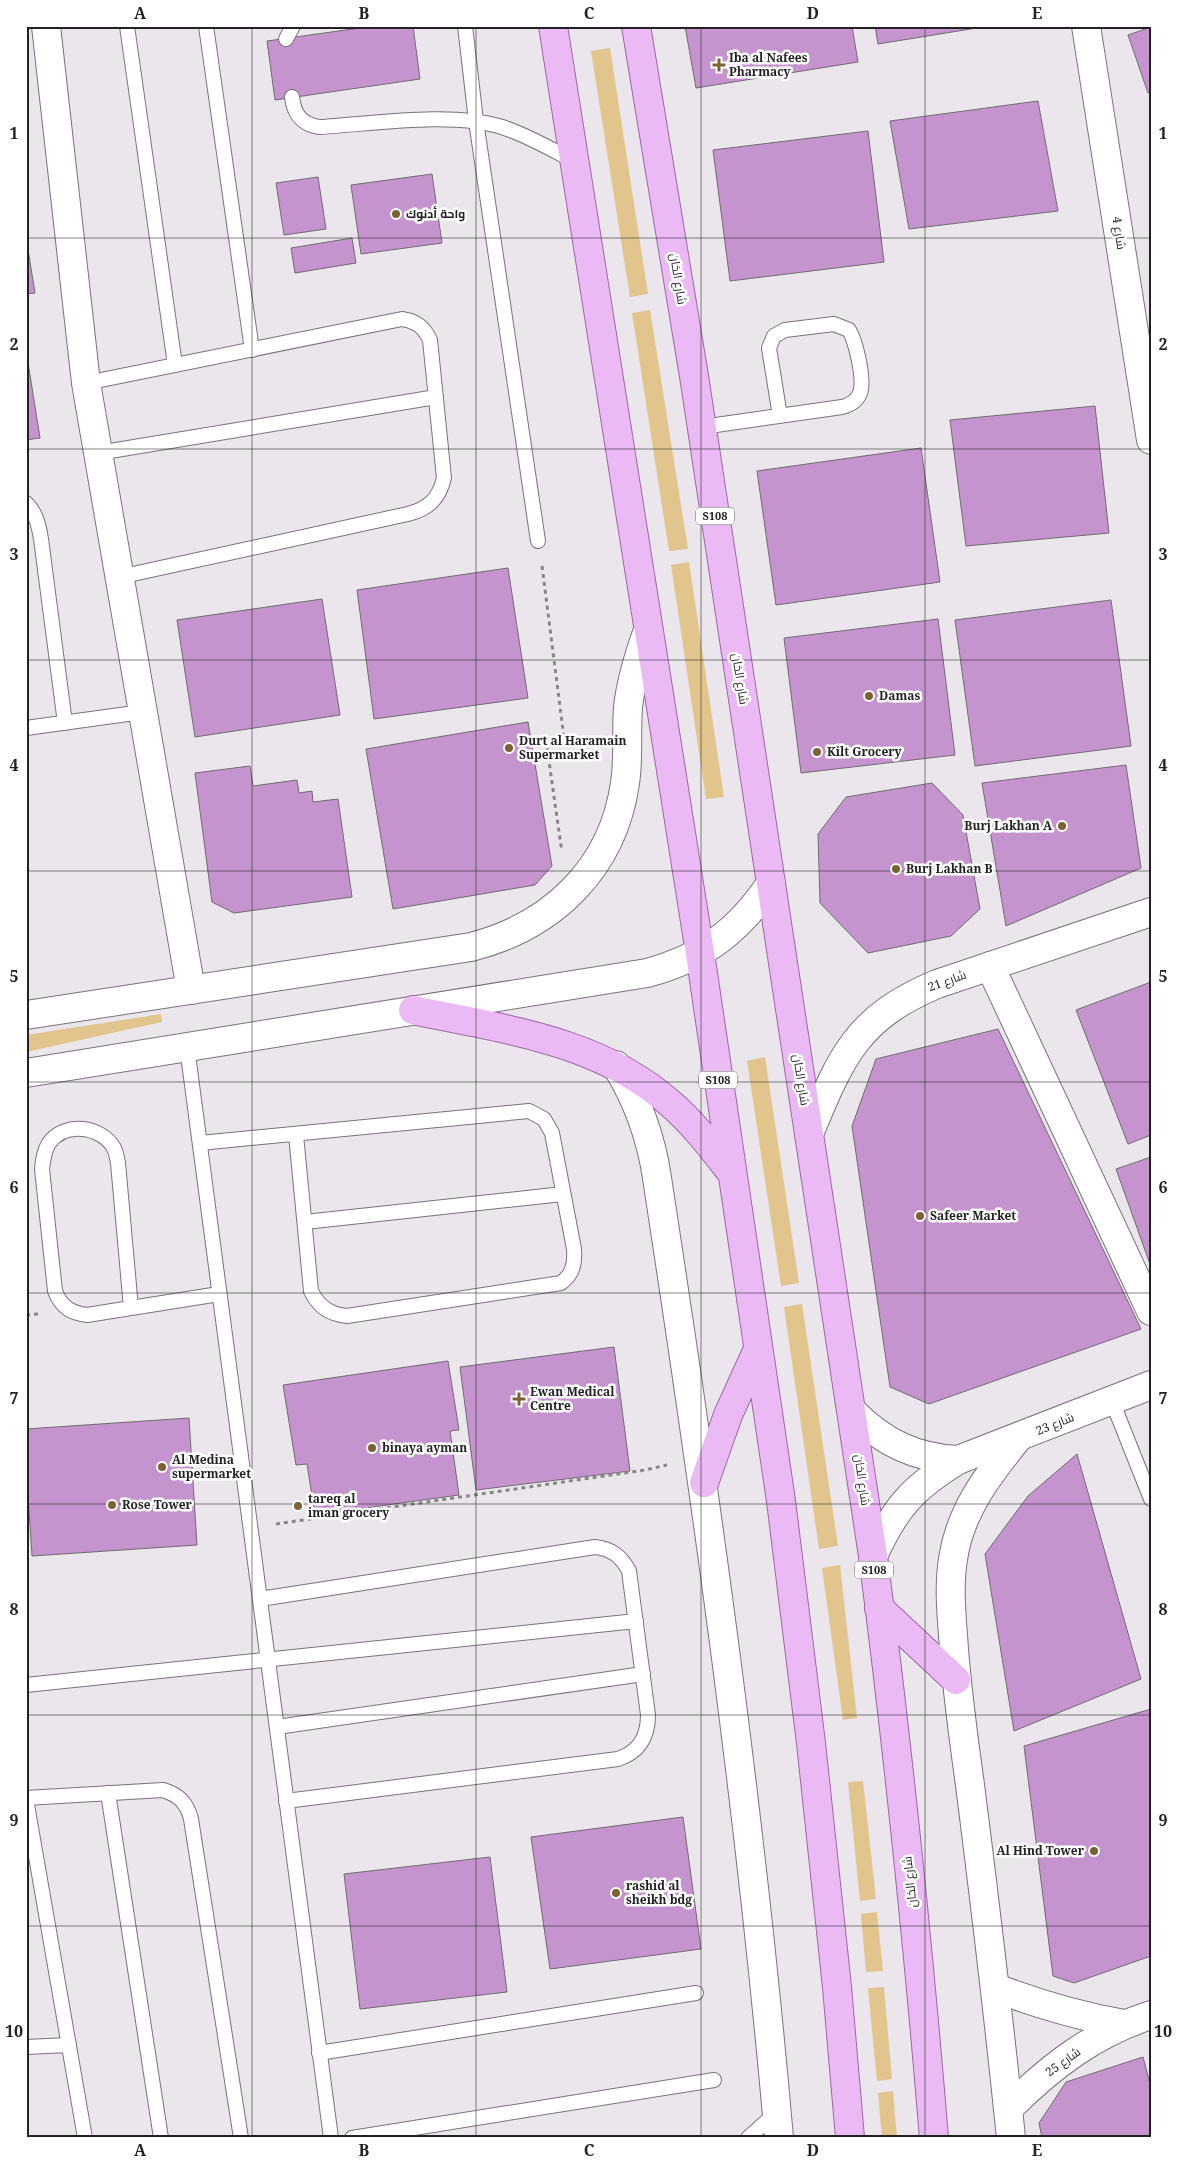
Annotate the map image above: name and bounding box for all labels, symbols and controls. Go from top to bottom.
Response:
text: A [134,2,147,24]
text: B [359,2,370,24]
text: C [584,2,595,24]
text: D [807,2,819,24]
text: E [1032,2,1042,24]
place label: Iba al Nafees Pharmacy [729,49,808,80]
marker: Iba al Nafees Pharmacy [713,59,725,71]
text: 1 [9,122,19,144]
text: 1 [1158,122,1168,144]
place label: واحة أدنوك [406,205,465,222]
marker: واحة أدنوك [390,208,402,220]
street label: شارع 4 [1109,215,1130,251]
street label: شارع الخان [666,252,691,306]
text: 2 [9,333,19,355]
text: 2 [1158,333,1168,355]
road number: S108 [696,508,734,524]
text: 3 [9,543,19,565]
text: 3 [1158,543,1168,565]
street label: شارع الخان [728,652,753,706]
place label: Damas [879,687,920,704]
marker: Damas [863,690,875,702]
place label: Durt al Haramain Supermarket [519,732,627,763]
marker: Durt al Haramain Supermarket [503,742,515,754]
place label: Kilt Grocery [827,743,902,760]
marker: Kilt Grocery [811,746,823,758]
text: 4 [9,754,19,776]
text: 4 [1158,754,1168,776]
place label: Burj Lakhan A [964,817,1053,834]
marker: Burj Lakhan A [1056,820,1068,832]
place label: Burj Lakhan B [906,860,993,877]
marker: Burj Lakhan B [890,863,902,875]
text: 5 [9,965,19,987]
text: 5 [1158,965,1168,987]
street label: شارع 21 [925,966,968,995]
street label: شارع الخان [789,1053,814,1107]
road number: S108 [699,1072,737,1088]
text: 6 [9,1176,19,1198]
text: 6 [1158,1176,1168,1198]
place label: Safeer Market [930,1207,1016,1224]
marker: Safeer Market [914,1210,926,1222]
place label: Ewan Medical Centre [530,1383,615,1414]
text: 7 [9,1387,19,1409]
text: 7 [1158,1387,1168,1409]
marker: Ewan Medical Centre [512,1392,526,1406]
street label: شارع 23 [1033,1408,1077,1439]
place label: binaya ayman [382,1439,467,1456]
marker: binaya ayman [366,1442,378,1454]
place label: Al Medina supermarket [172,1451,251,1482]
street label: شارع الخان [850,1453,875,1507]
marker: Al Medina supermarket [156,1461,168,1473]
place label: tareq al iman grocery [308,1490,389,1521]
place label: Rose Tower [122,1496,193,1513]
marker: Rose Tower [106,1499,118,1511]
marker: tareq al iman grocery [292,1500,304,1512]
road number: S108 [855,1562,893,1578]
text: 8 [9,1598,19,1620]
text: 8 [1158,1598,1168,1620]
text: 9 [9,1809,19,1831]
text: 9 [1158,1809,1168,1831]
place label: Al Hind Tower [997,1842,1085,1859]
marker: Al Hind Tower [1088,1845,1100,1857]
street label: شارع الخان [898,1855,921,1909]
place label: rashid al sheikh bdg [626,1877,692,1908]
marker: rashid al sheikh bdg [610,1887,622,1899]
text: 10 [5,2020,23,2042]
text: 10 [1154,2020,1172,2042]
street label: شارع 25 [1042,2043,1084,2080]
text: A [134,2139,147,2161]
text: B [359,2139,370,2161]
text: C [584,2139,595,2161]
text: D [807,2139,819,2161]
text: E [1032,2139,1042,2161]

